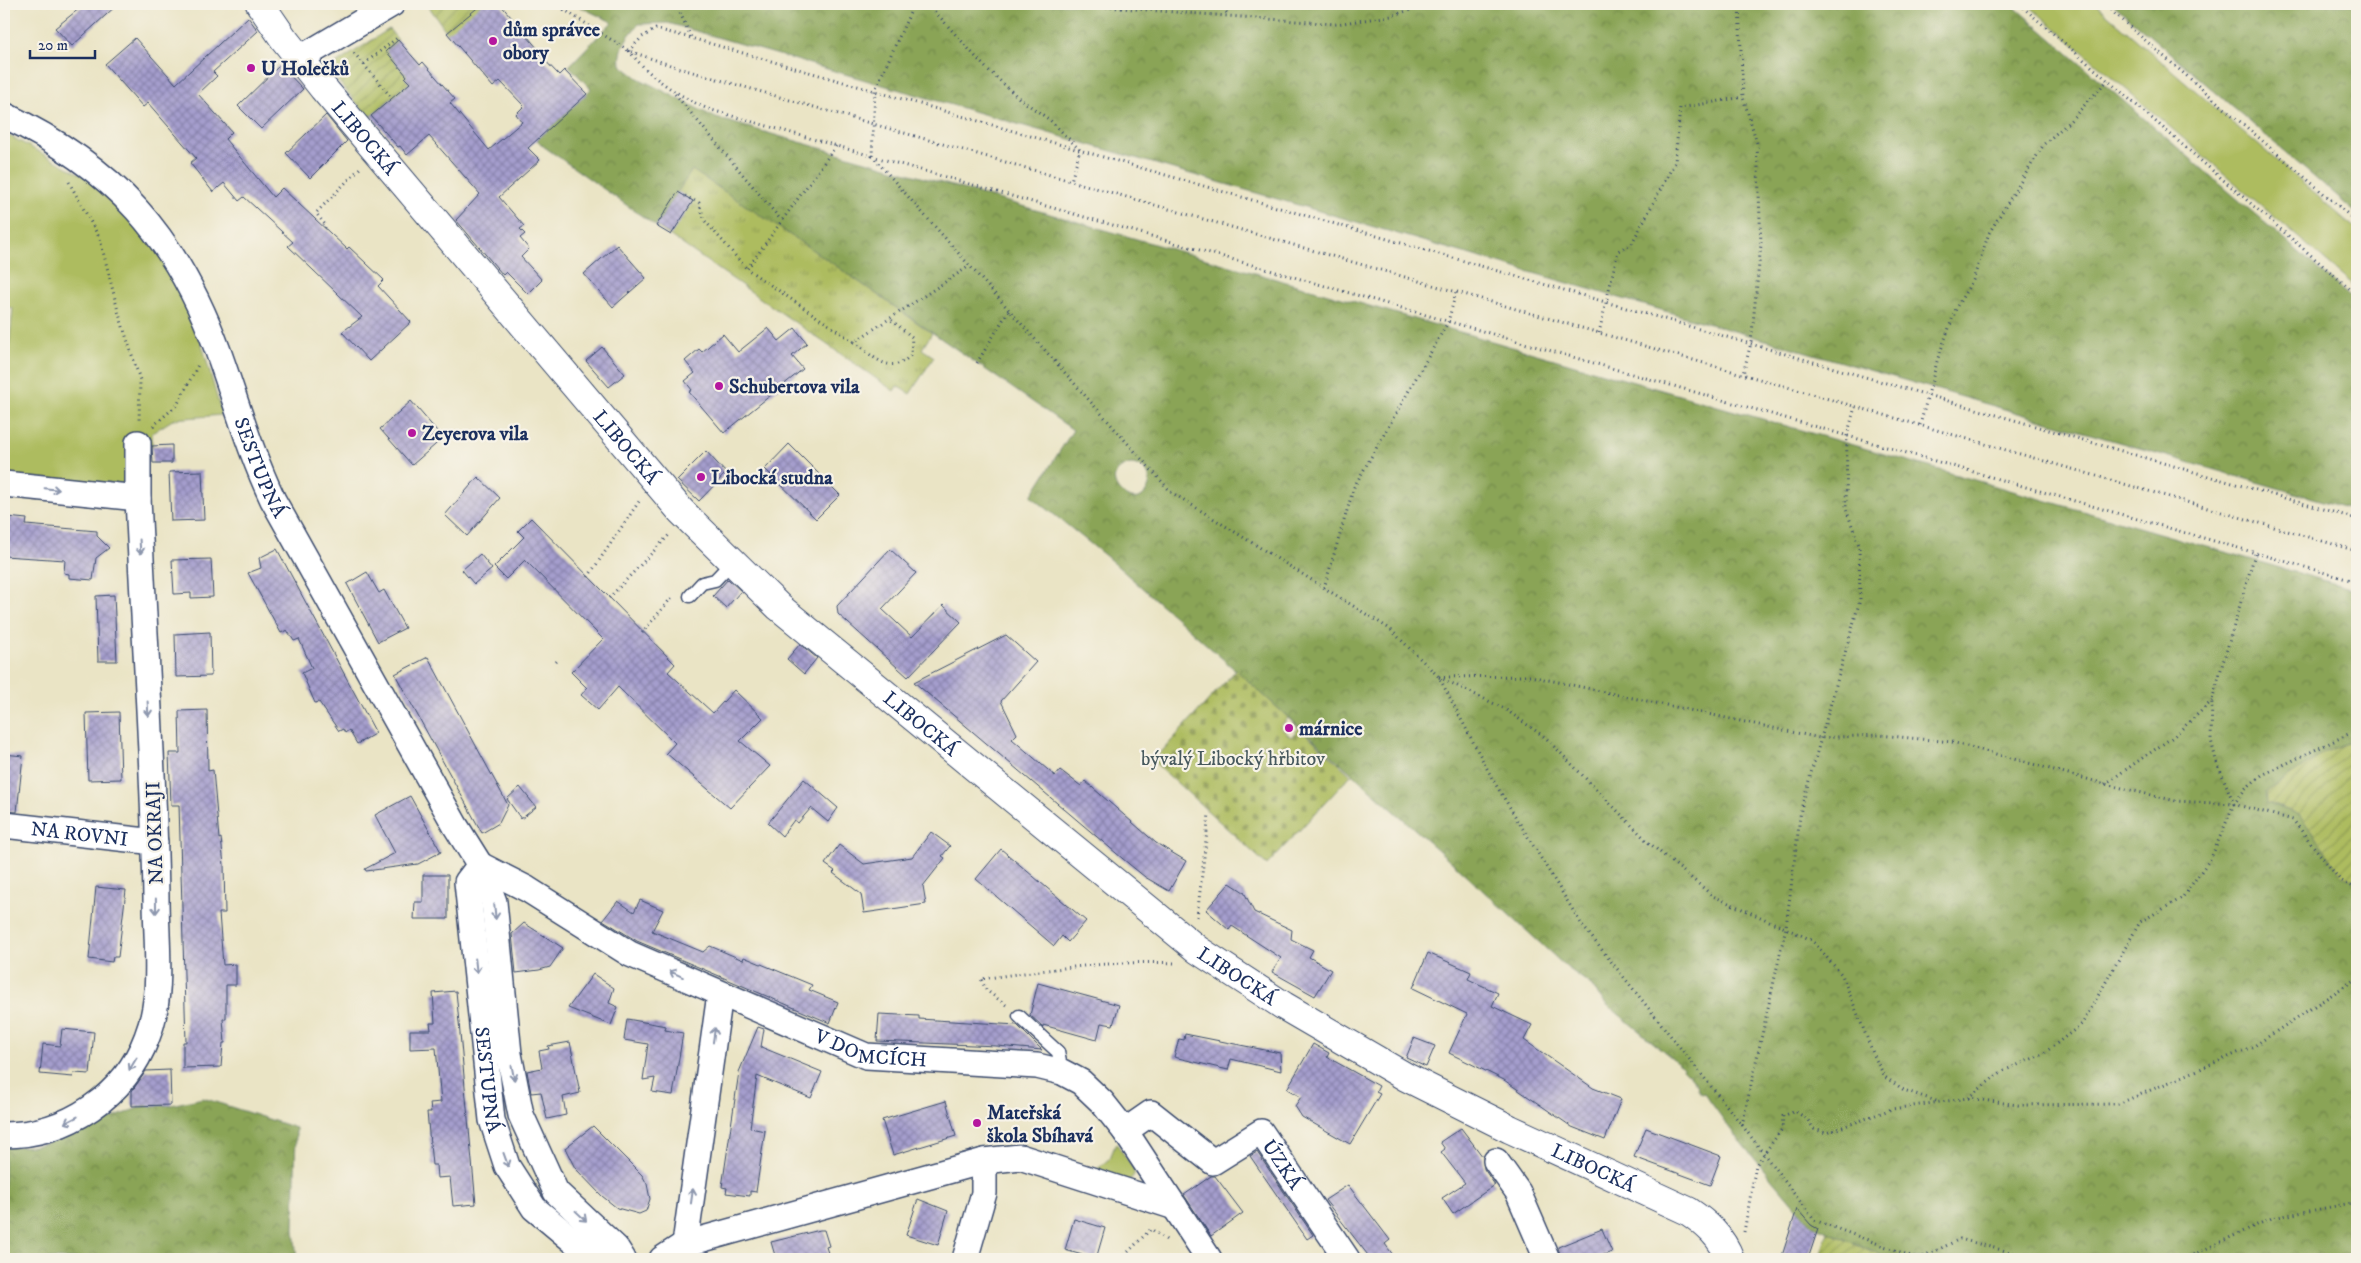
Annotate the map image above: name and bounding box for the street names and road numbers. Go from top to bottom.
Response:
street label: LIBOCKÁ [325,96,403,181]
street label: LIBOCKÁ [587,405,665,490]
street label: SESTUPNÁ [228,414,292,523]
street label: LIBOCKÁ [878,686,964,763]
street label: NA OKRAJI [141,781,170,885]
street label: NA ROVNI [30,817,129,853]
street label: LIBOCKÁ [1192,942,1282,1012]
street label: V DOMCÍCH [810,1024,928,1074]
street label: SESTUPNÁ [468,1026,507,1136]
street label: ÚZKÁ [1256,1135,1308,1195]
street label: LIBOCKÁ [1547,1139,1640,1199]

